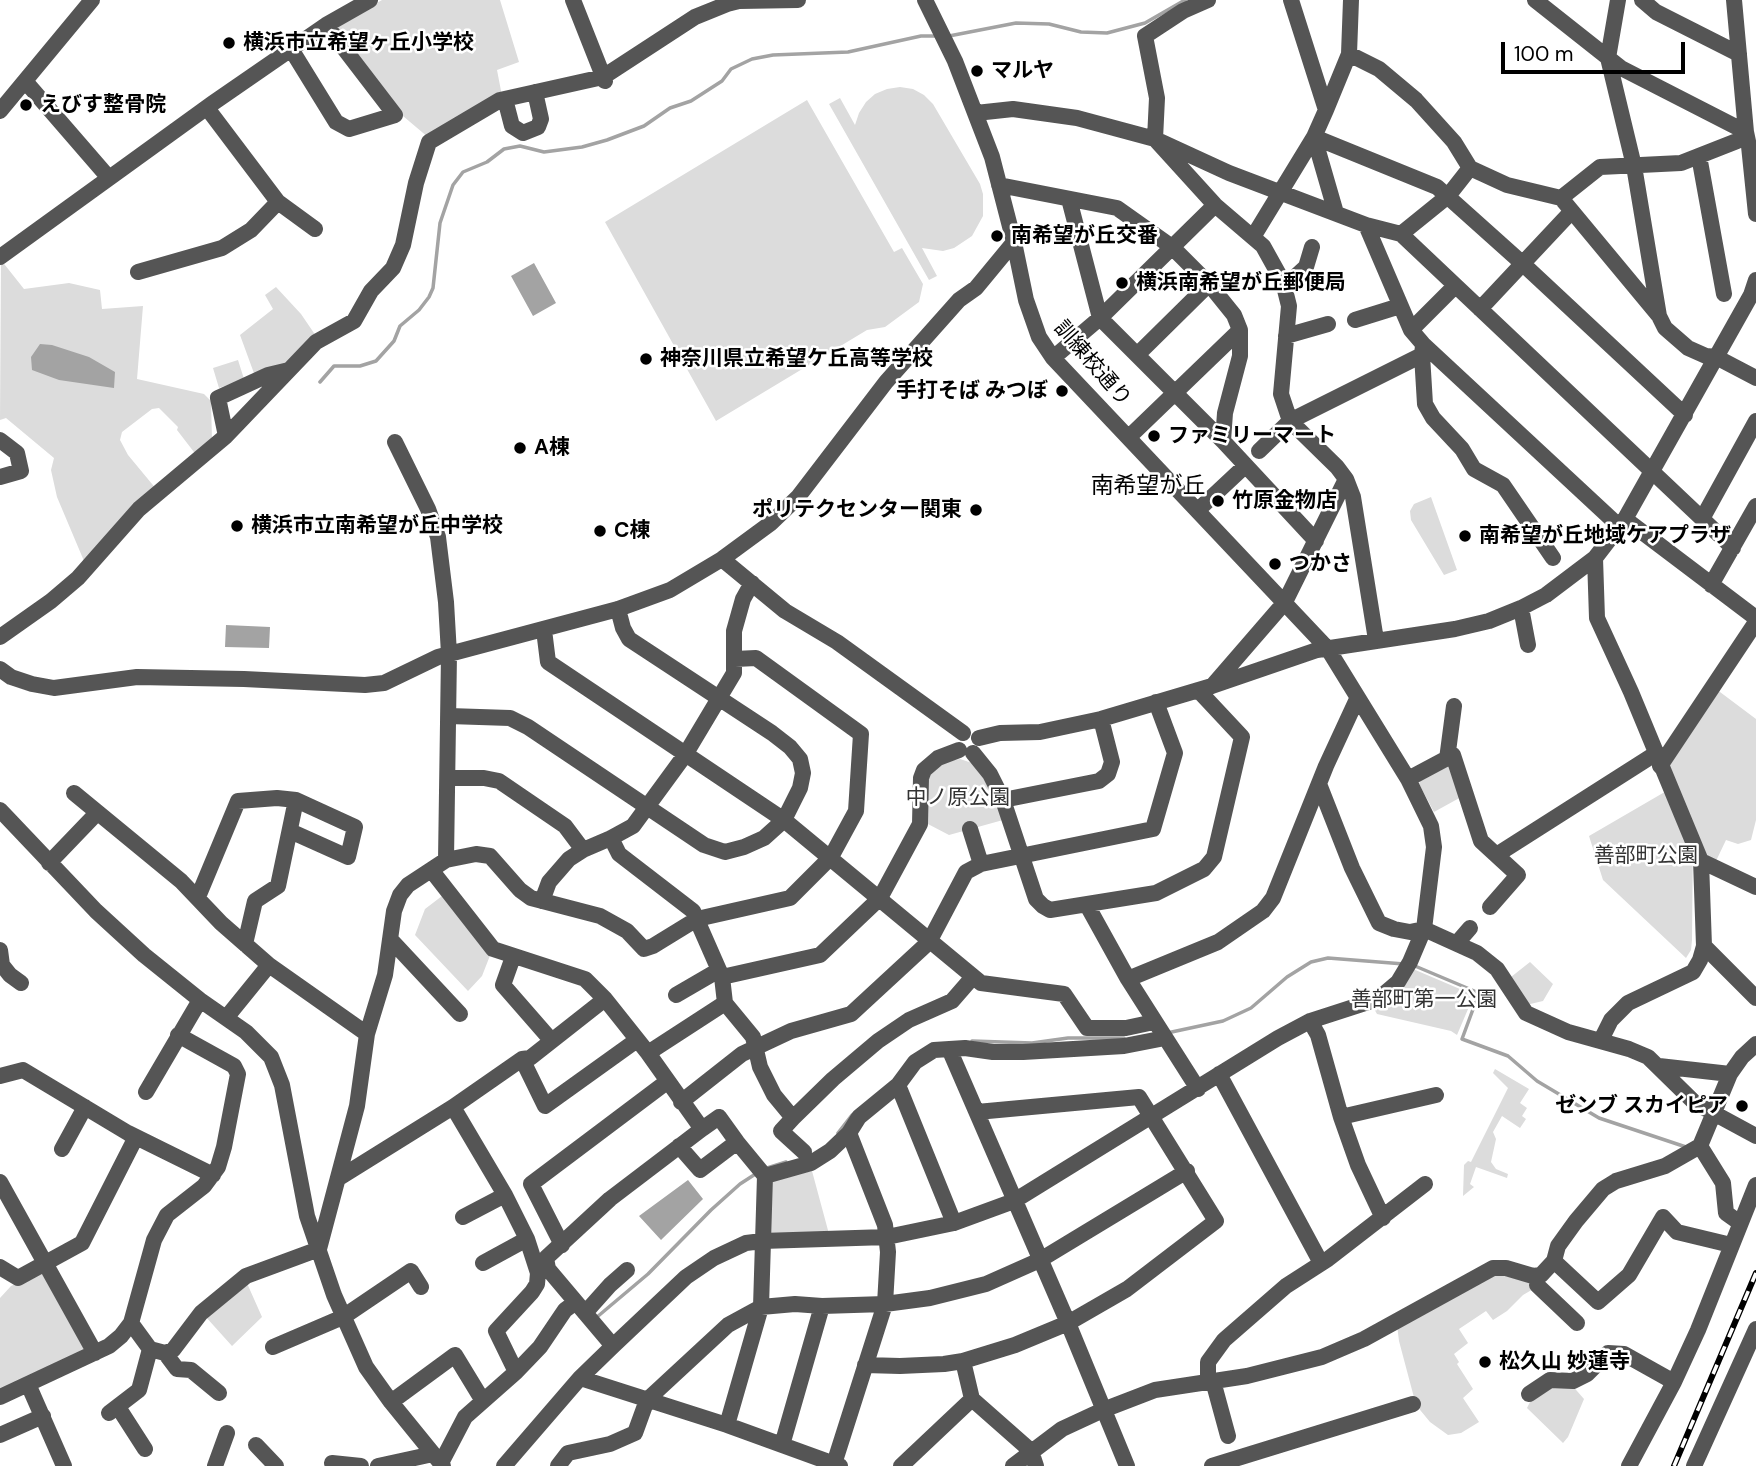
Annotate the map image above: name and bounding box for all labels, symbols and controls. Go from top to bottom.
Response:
scale bar [1504,28,1688,72]
place label: 横浜市立希望ヶ丘小学校 [243,30,474,56]
marker: 横浜市立希望ヶ丘小学校 [221,35,237,51]
text: 100 m [1514,40,1574,68]
place label: マルヤ [991,58,1054,84]
marker: マルヤ [969,63,985,79]
place label: えびす整骨院 [40,92,166,118]
marker: えびす整骨院 [18,97,34,113]
place label: 南希望が丘交番 [1011,223,1158,249]
marker: 南希望が丘交番 [989,228,1005,244]
place label: 横浜南希望が丘郵便局 [1136,270,1346,296]
marker: 横浜南希望が丘郵便局 [1114,275,1130,291]
street label: 訓練校通り [1048,316,1136,412]
place label: 神奈川県立希望ケ丘高等学校 [660,346,933,372]
marker: 神奈川県立希望ケ丘高等学校 [638,351,654,367]
place label: 手打そば みつぼ [896,378,1048,404]
marker: 手打そば みつぼ [1054,383,1070,399]
place label: ファミリーマート [1168,423,1336,449]
marker: ファミリーマート [1146,428,1162,444]
place label: A棟 [534,435,570,461]
marker: A棟 [512,440,528,456]
district label: 南希望が丘 [1091,473,1205,501]
place label: 竹原金物店 [1232,488,1337,514]
marker: 竹原金物店 [1210,493,1226,509]
place label: ポリテクセンター関東 [752,497,962,523]
marker: ポリテクセンター関東 [968,502,984,518]
place label: 横浜市立南希望が丘中学校 [251,513,503,539]
marker: 横浜市立南希望が丘中学校 [229,518,245,534]
place label: C棟 [614,518,650,544]
marker: C棟 [592,523,608,539]
place label: 南希望が丘地域ケアプラザ [1479,523,1731,549]
marker: 南希望が丘地域ケアプラザ [1457,528,1473,544]
place label: つかさ [1289,551,1352,577]
marker: つかさ [1267,556,1283,572]
park label: 中ノ原公園 [906,785,1010,811]
park label: 善部町公園 [1594,843,1698,869]
park label: 善部町第一公園 [1351,987,1497,1013]
place label: ゼンブ スカイピア [1555,1093,1728,1119]
marker: ゼンブ スカイピア [1734,1098,1750,1114]
place label: 松久山 妙蓮寺 [1499,1349,1630,1375]
marker: 松久山 妙蓮寺 [1477,1354,1493,1370]

